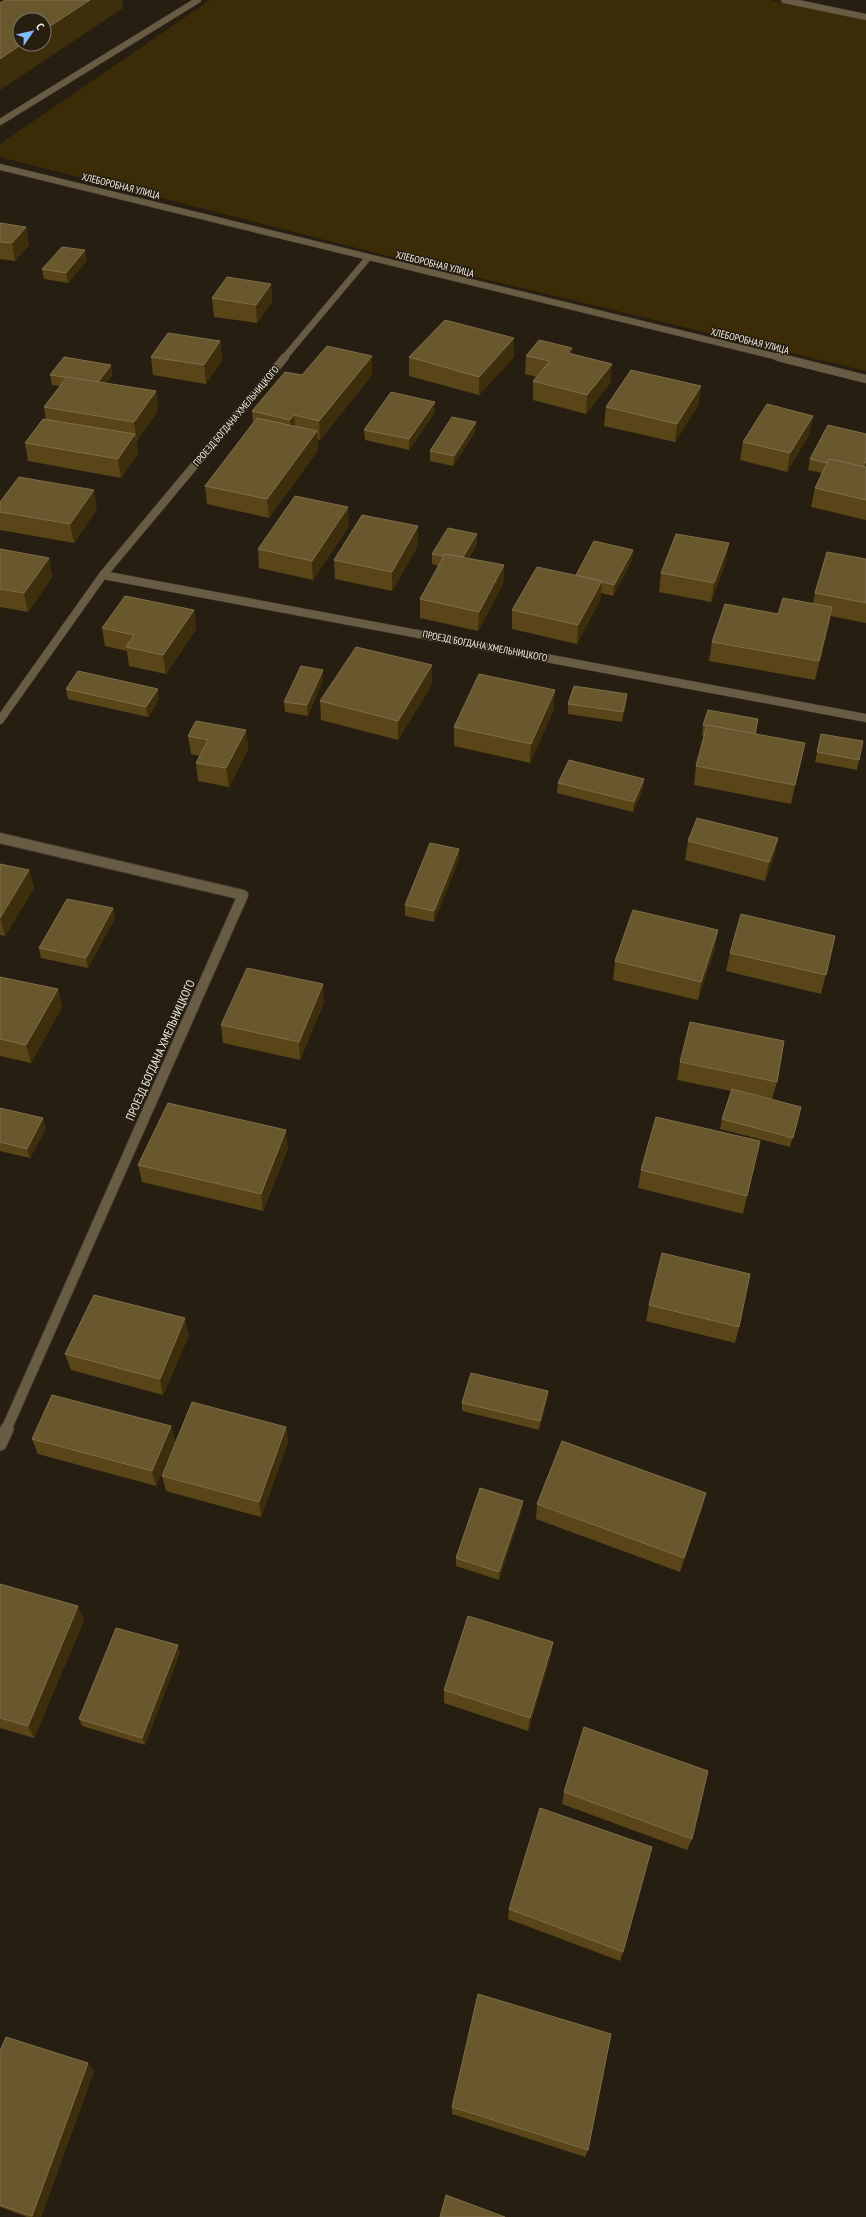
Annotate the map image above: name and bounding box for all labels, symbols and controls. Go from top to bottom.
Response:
north arrow [12,12,52,52]
text: С [33,20,48,32]
street label: ХЛЕБОРОБНАЯ УЛИЦА [81,170,162,202]
street label: ХЛЕБОРОБНАЯ УЛИЦА [395,248,476,280]
street label: ХЛЕБОРОБНАЯ УЛИЦА [710,325,791,357]
street label: ПРОЕЗД БОГДАНА ХМЕЛЬНИЦКОГО [190,363,282,469]
street label: ПРОЕЗД БОГДАНА ХМЕЛЬНИЦКОГО [421,628,549,665]
street label: ПРОЕЗД БОГДАНА ХМЕЛЬНИЦКОГО [122,977,198,1123]

